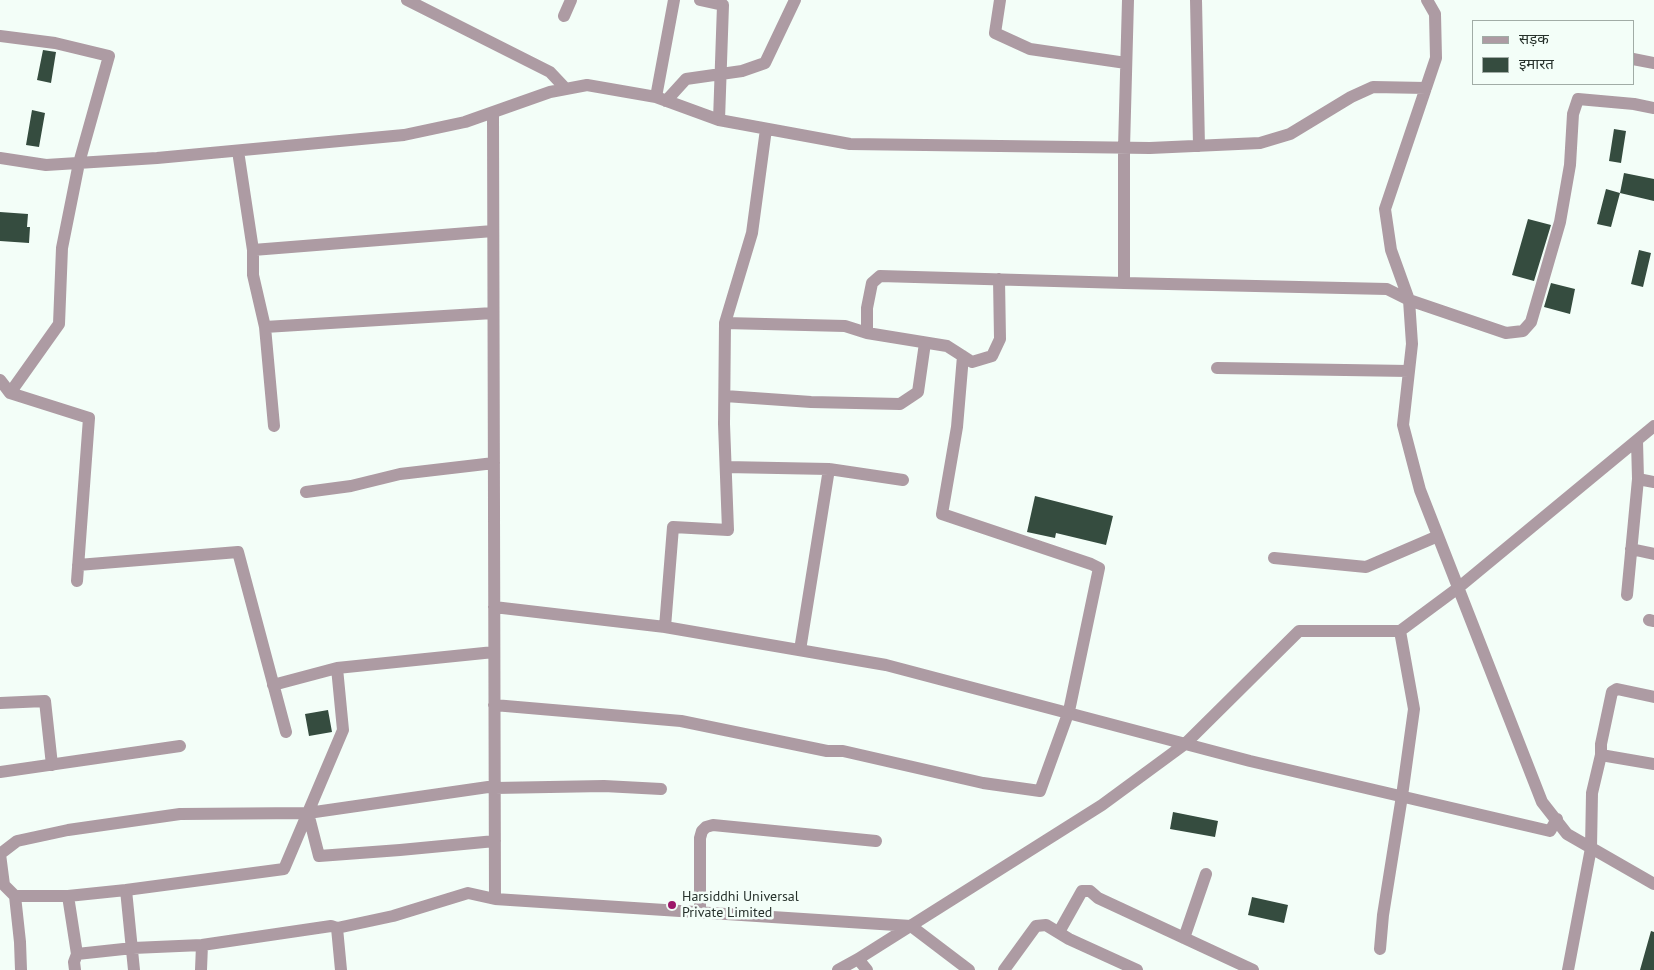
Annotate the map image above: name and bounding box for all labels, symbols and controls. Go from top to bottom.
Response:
legend [1472,20,1634,85]
text: सड़क [1519,29,1549,48]
text: इमारत [1519,54,1554,73]
place label: Harsiddhi Universal Private Limited [682,889,799,922]
marker: Harsiddhi Universal Private Limited [666,899,678,911]

